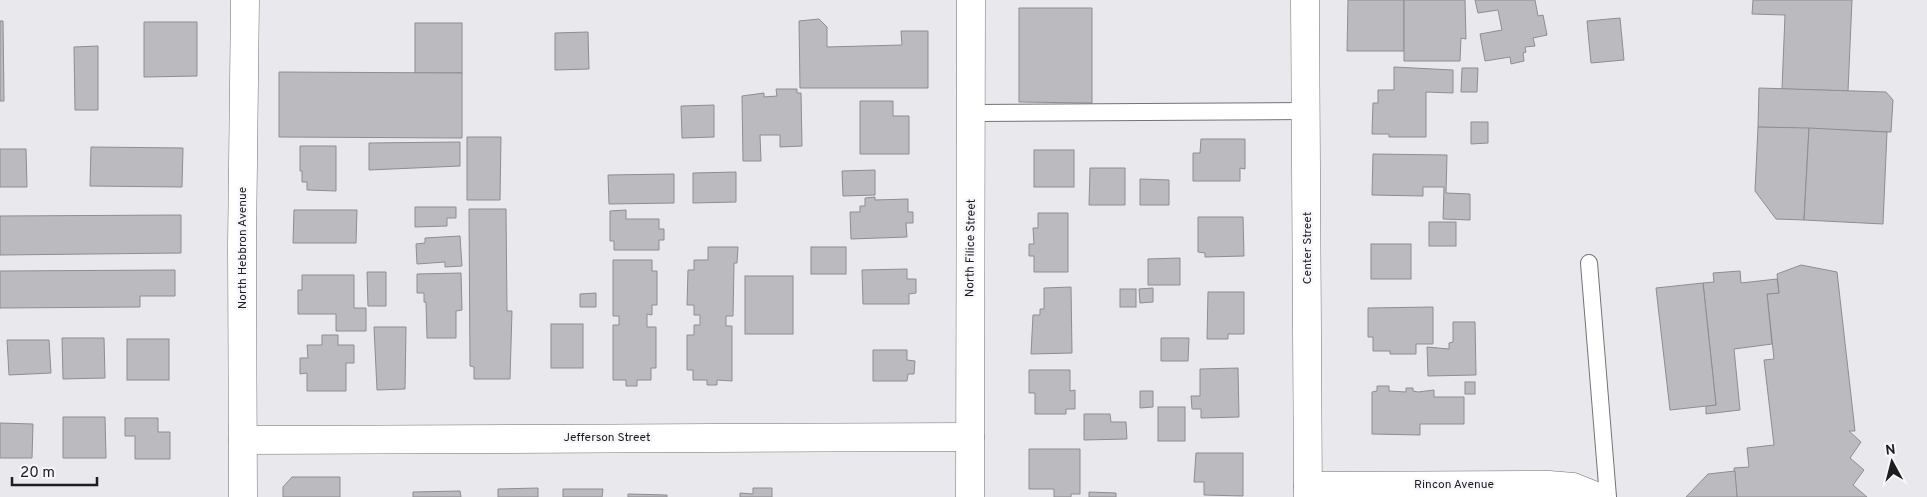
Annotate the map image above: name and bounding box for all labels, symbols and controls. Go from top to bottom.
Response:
street label: North Hebbron Avenue [235,187,251,309]
street label: North Filice Street [962,199,980,297]
street label: Center Street [1300,212,1316,284]
street label: Jefferson Street [564,430,650,446]
north arrow [1867,437,1917,487]
text: N [1885,442,1897,460]
scale bar [12,454,98,486]
text: 20 m [20,464,55,483]
street label: Rincon Avenue [1414,477,1494,493]

